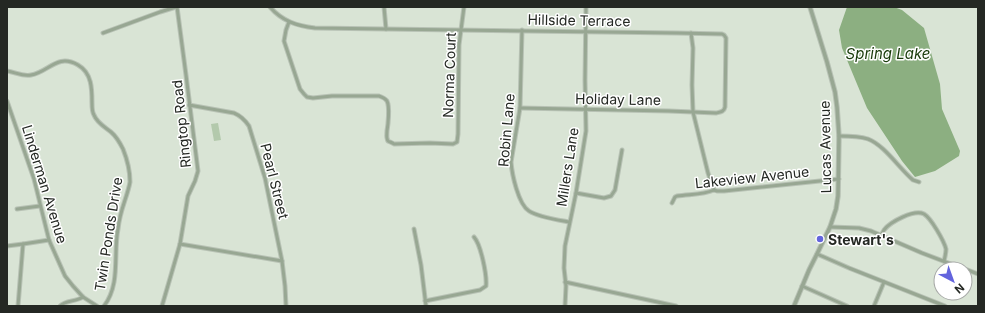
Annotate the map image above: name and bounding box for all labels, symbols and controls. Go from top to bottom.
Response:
street label: Hillside Terrace [527,11,631,29]
street label: Norma Court [439,32,459,118]
water label: Spring Lake [846,44,930,63]
street label: Ringtop Road [168,79,194,169]
street label: Holiday Lane [575,90,661,108]
street label: Robin Lane [494,93,518,167]
street label: Lucas Avenue [816,101,834,193]
street label: Linderman Avenue [19,123,71,245]
street label: Millers Lane [552,126,582,208]
street label: Pearl Street [257,141,293,221]
street label: Lakeview Avenue [694,163,810,191]
street label: Twin Ponds Drive [91,176,125,292]
place label: Stewart's [828,231,894,248]
marker: Stewart's [815,234,825,244]
north arrow [933,261,973,301]
text: N [952,281,967,297]

